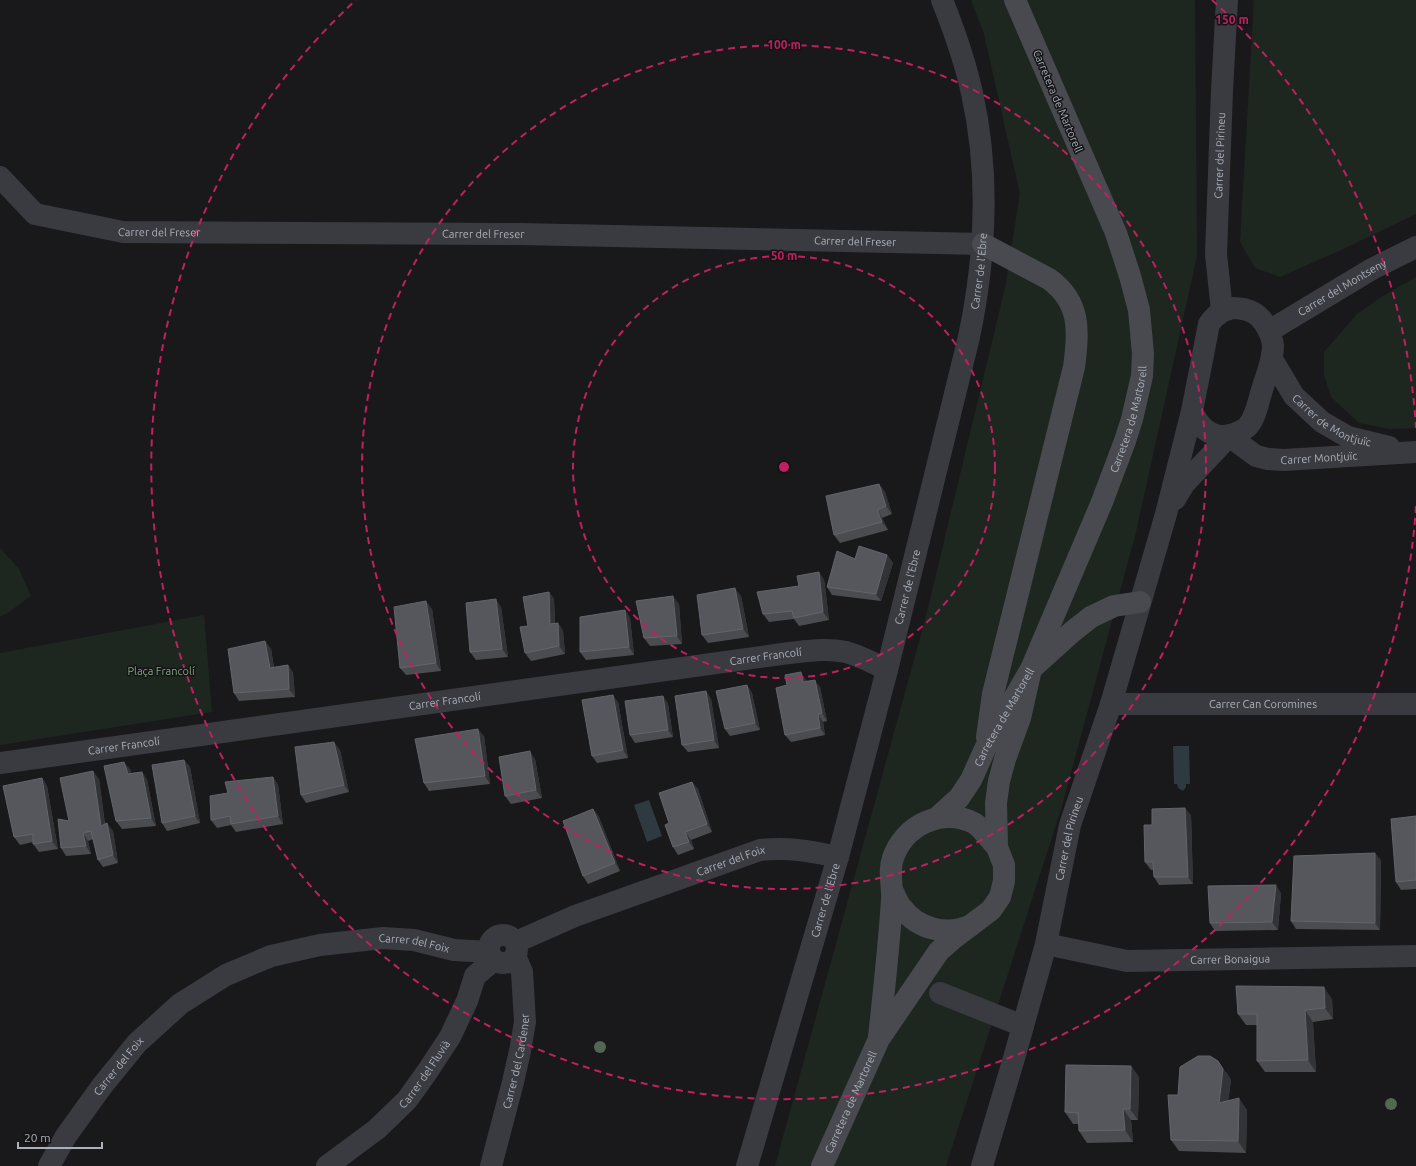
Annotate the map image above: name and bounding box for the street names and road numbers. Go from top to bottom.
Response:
street label: Carretera de Martorell [1031,48,1085,154]
street label: Carrer del Pirineu [1212,112,1227,199]
street label: Carrer del Freser [117,225,201,238]
street label: Carrer del Freser [442,228,525,240]
street label: Carrer de l'Ebre [968,233,989,310]
street label: Carrer del Freser [814,234,897,248]
street label: Carrer del Montseny [1296,257,1389,318]
street label: Carretera de Martorell [1108,365,1148,474]
street label: Carrer de Montjuïc [1290,392,1372,448]
street label: Carrer Montjuïc [1280,450,1358,466]
street label: Carrer de l'Ebre [892,548,922,626]
street label: Carrer Francolí [729,646,802,667]
street label: Carretera de Martorell [972,666,1036,768]
street label: Carrer Francolí [408,690,482,712]
street label: Carrer Can Coromines [1209,698,1317,710]
street label: Carrer Francolí [87,735,161,757]
street label: Carrer del Pirineu [1053,795,1085,882]
street label: Carrer del Foix [695,843,766,878]
street label: Carrer de l'Ebre [809,862,842,939]
street label: Carrer del Foix [378,932,451,955]
street label: Carrer Bonaigua [1190,953,1270,966]
street label: Carrer del Cardener [500,1012,531,1110]
street label: Carrer del Foix [91,1034,146,1098]
street label: Carrer del Fluvià [396,1038,452,1111]
street label: Carretera de Martorell [823,1049,879,1155]

